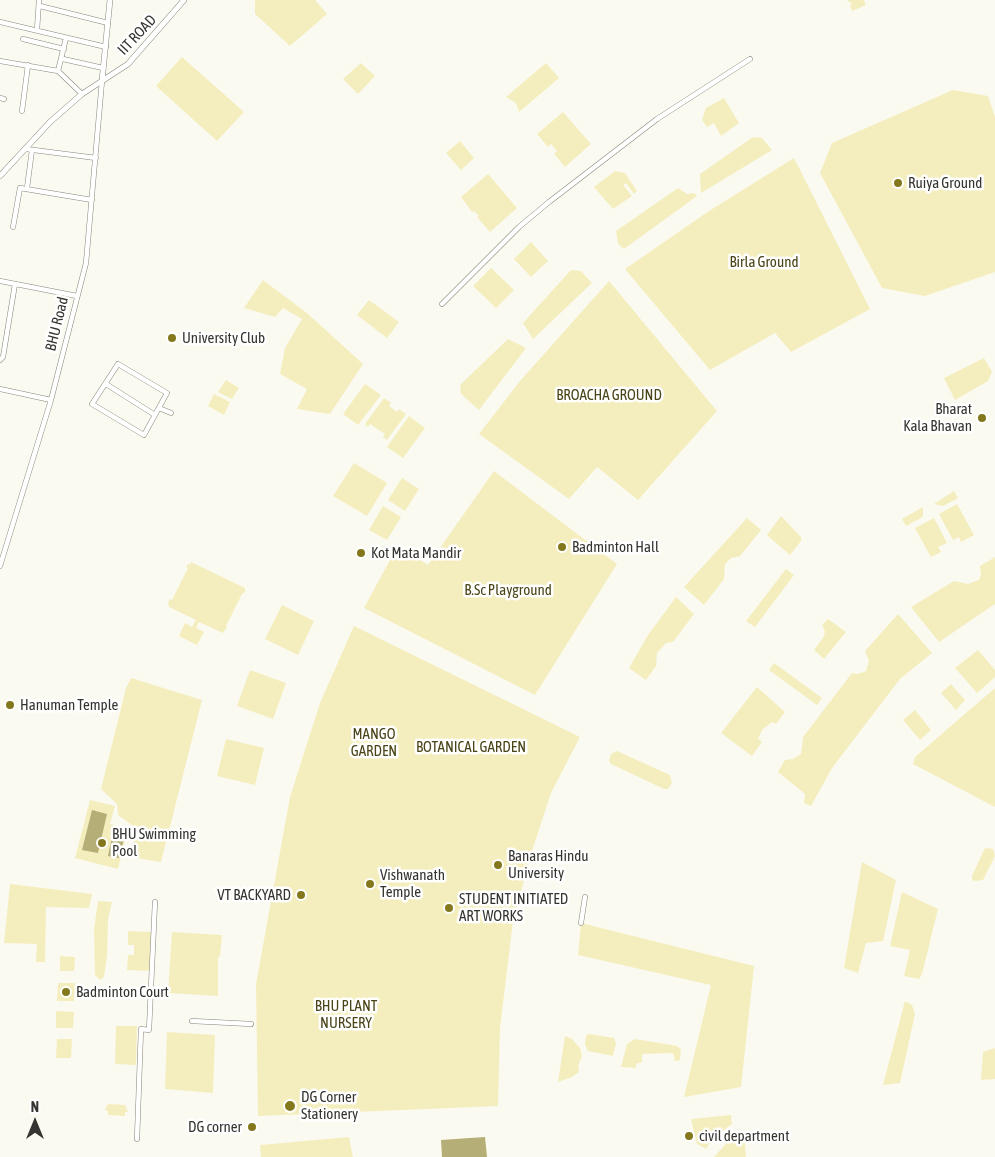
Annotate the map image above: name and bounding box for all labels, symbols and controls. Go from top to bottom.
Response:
street label: IIT ROAD [114,11,160,59]
place label: Ruiya Ground [908,174,982,192]
marker: Ruiya Ground [892,177,904,189]
park label: Birla Ground [729,253,799,271]
street label: BHU Road [42,295,72,353]
place label: University Club [182,329,265,347]
marker: University Club [166,332,178,344]
park label: BROACHA GROUND [556,386,662,404]
place label: Bharat Kala Bhavan [903,400,972,435]
marker: Bharat Kala Bhavan [976,412,988,424]
place label: Badminton Hall [572,538,659,556]
marker: Badminton Hall [556,541,568,553]
place label: Kot Mata Mandir [371,544,461,562]
marker: Kot Mata Mandir [355,547,367,559]
park label: B.Sc Playground [464,581,552,599]
place label: Hanuman Temple [20,696,118,714]
marker: Hanuman Temple [4,699,16,711]
park label: MANGO GARDEN [351,725,397,760]
park label: BOTANICAL GARDEN [416,738,526,756]
place label: BHU Swimming Pool [112,825,196,860]
marker: BHU Swimming Pool [96,837,108,849]
place label: Banaras Hindu University [508,847,589,882]
marker: Banaras Hindu University [492,859,504,871]
place label: Vishwanath Temple [380,866,445,901]
marker: Vishwanath Temple [364,878,376,890]
place label: VT BACKYARD [217,886,291,904]
marker: VT BACKYARD [295,889,307,901]
place label: STUDENT INITIATED ART WORKS [459,890,568,925]
marker: STUDENT INITIATED ART WORKS [443,902,455,914]
place label: Badminton Court [76,983,169,1001]
marker: Badminton Court [60,986,72,998]
park label: BHU PLANT NURSERY [315,997,377,1032]
place label: DG Corner Stationery [301,1088,358,1123]
north arrow [10,1097,60,1147]
text: N [31,1099,39,1115]
marker: DG Corner Stationery [283,1099,297,1113]
place label: DG corner [188,1118,242,1136]
marker: DG corner [246,1121,258,1133]
place label: civil department [699,1127,789,1145]
marker: civil department [683,1130,695,1142]

